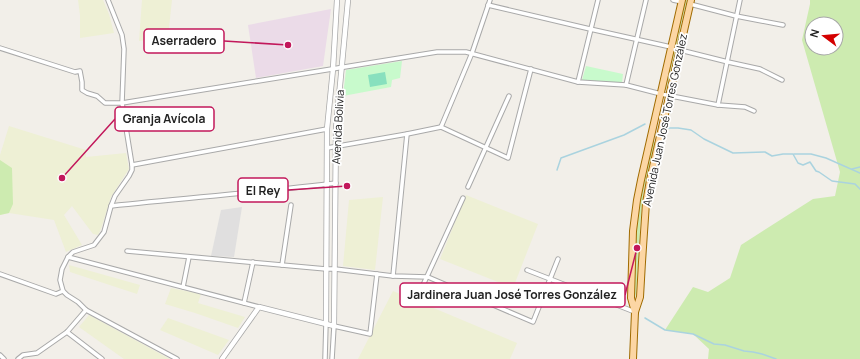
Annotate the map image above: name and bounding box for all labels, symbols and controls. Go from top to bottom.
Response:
north arrow [804,16,844,56]
text: N [806,27,822,39]
callout: Aserradero [144,29,224,53]
text: Aserradero [152,32,216,49]
street label: Avenida Juan José Torres González [639,32,690,208]
street label: Avenida Bolivia [328,89,347,165]
callout: Granja Avícola [115,107,214,131]
text: Granja Avícola [123,110,205,127]
callout: El Rey [238,178,288,202]
text: El Rey [246,182,281,199]
callout: Jardinera Juan José Torres González [400,283,625,307]
text: Jardinera Juan José Torres González [407,286,617,303]

